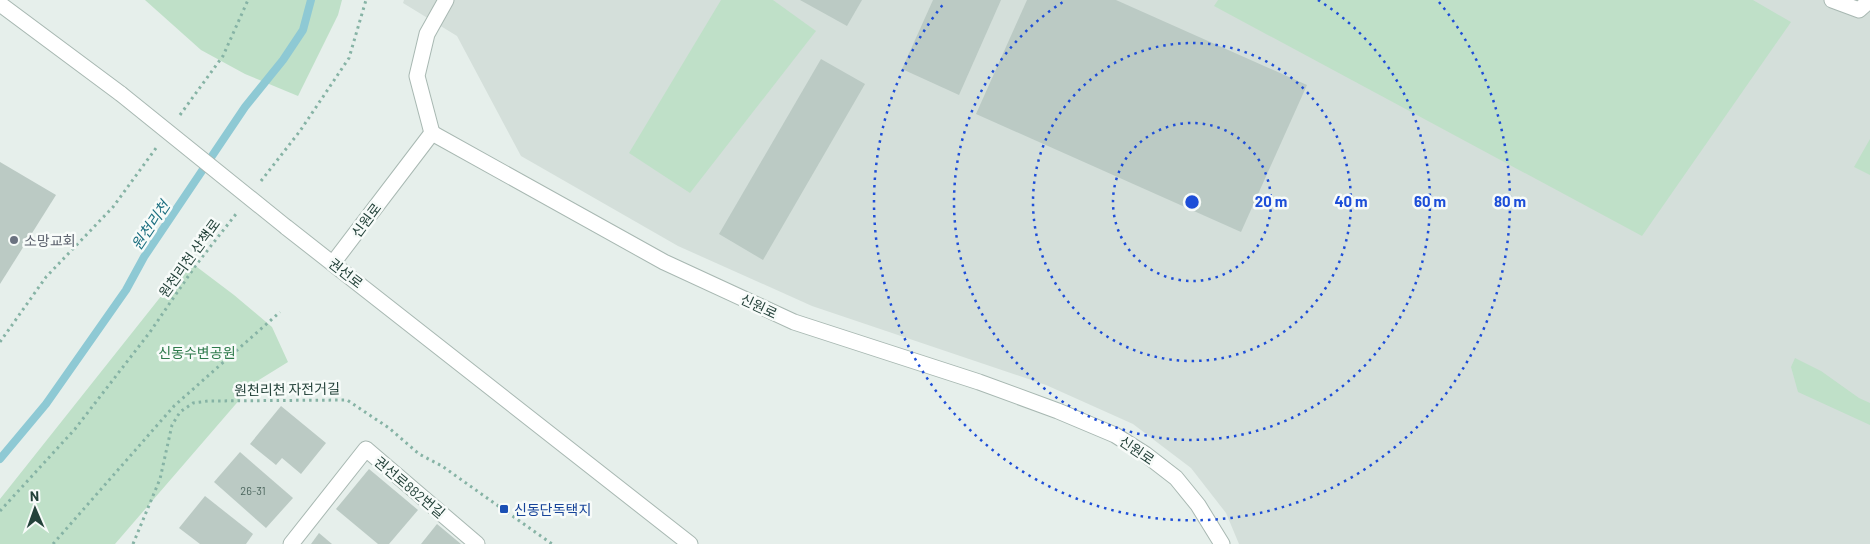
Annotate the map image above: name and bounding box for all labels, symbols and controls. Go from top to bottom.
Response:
text: 20 m [1255,192,1287,210]
text: 40 m [1334,192,1368,210]
text: 60 m [1414,192,1446,210]
text: 80 m [1494,192,1526,210]
centre of rings [1183,193,1201,211]
water label: 원천리천 [127,195,174,253]
street label: 신원로 [348,199,384,241]
street label: 원천리천 산책로 [155,215,223,301]
place label: 소망교회 [24,232,76,249]
marker: 소망교회 [8,234,20,246]
street label: 권선로 [326,254,367,292]
street label: 신원로 [738,290,780,322]
park label: 신동수변공원 [158,344,236,361]
street label: 원천리천 자전거길 [234,380,340,398]
street label: 신원로 [1116,432,1158,468]
street label: 권선로882번길 [371,453,449,521]
north arrow [10,484,60,534]
house number: 26-31 [240,484,266,497]
text: N [30,487,39,504]
place label: 신동단독택지 [514,501,591,518]
marker: 신동단독택지 [498,503,510,515]

